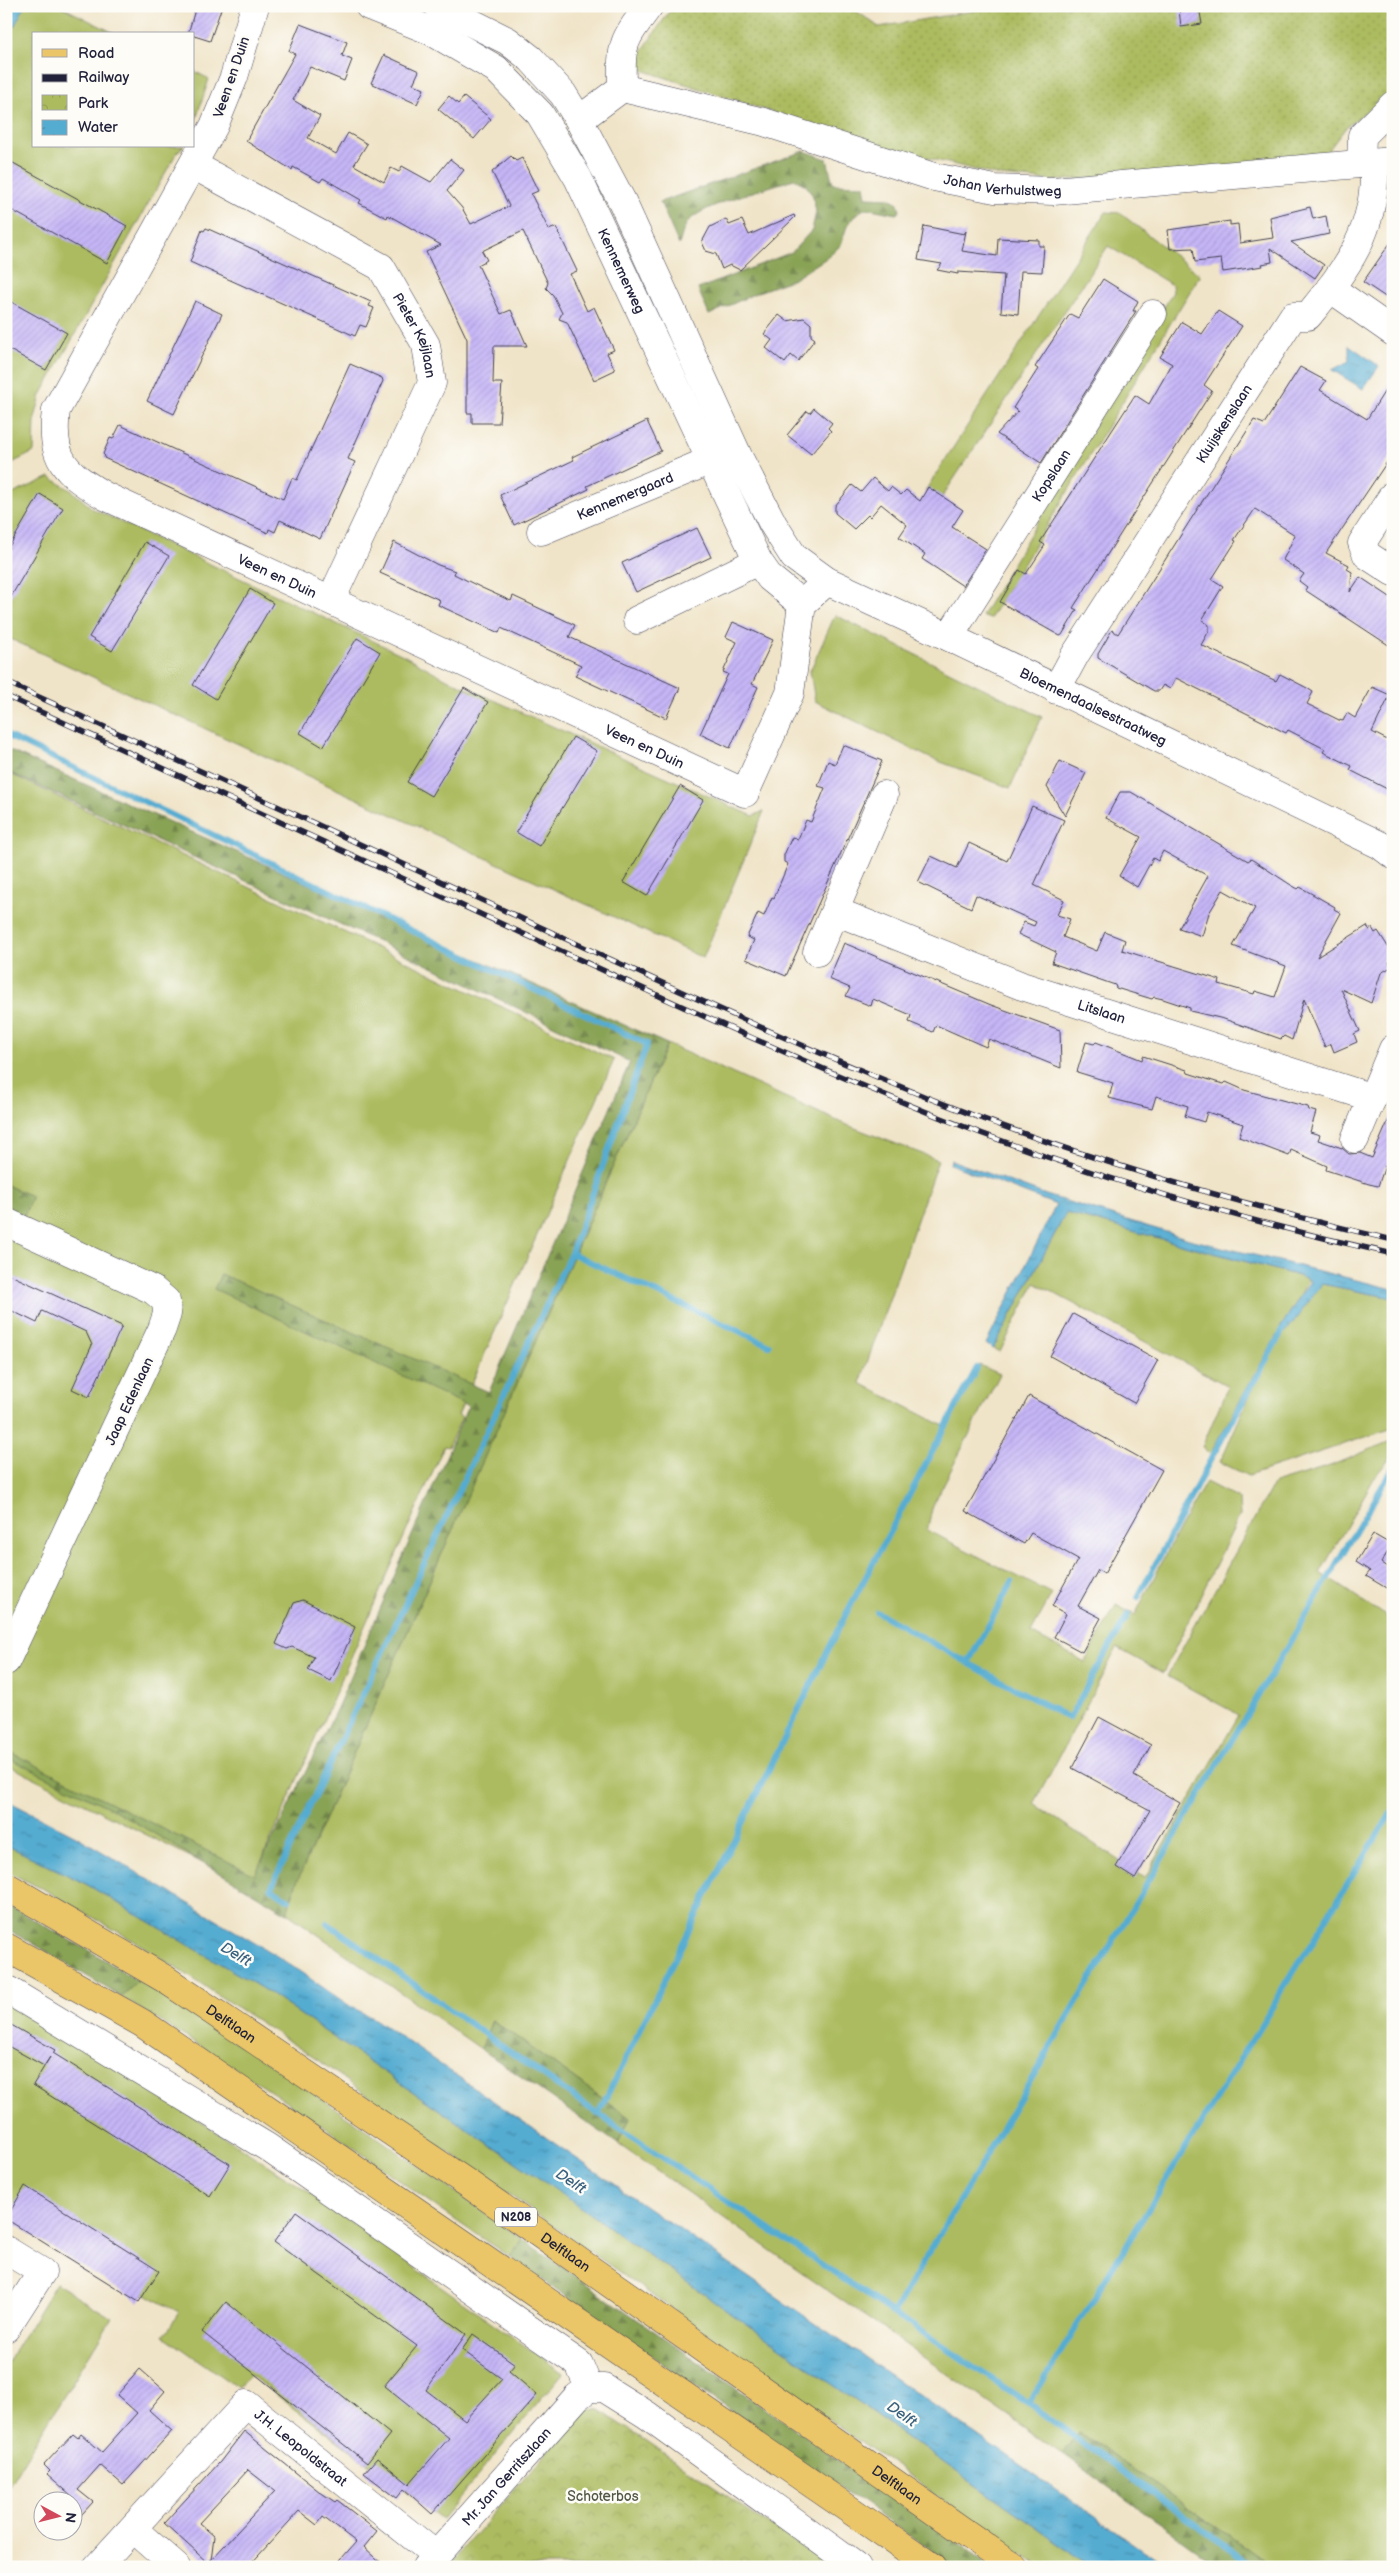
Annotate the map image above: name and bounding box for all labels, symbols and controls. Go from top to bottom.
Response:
legend [32,32,195,148]
street label: Veen en Duin [210,34,253,120]
text: Road [78,44,114,63]
text: Railway [78,68,129,87]
text: Park [78,94,109,113]
text: Water [78,118,118,137]
street label: Johan Verhulstweg [942,171,1062,200]
street label: Kennemerweg [594,226,648,316]
street label: Pieter Keijlaan [389,290,439,379]
street label: Kluijskenslaan [1193,381,1256,466]
street label: Kopslaan [1029,446,1074,505]
street label: Kennemergaard [574,469,676,524]
street label: Veen en Duin [235,551,319,602]
street label: Bloemendaalsestraatweg [1017,664,1169,750]
street label: Veen en Duin [602,721,687,773]
street label: Litslaan [1075,996,1128,1027]
street label: Jaap Edenlaan [102,1354,157,1448]
water label: Delft [217,1938,255,1971]
street label: Delftlaan [203,2001,259,2047]
water label: Delft [552,2165,590,2199]
road number: N208 [495,2208,537,2226]
street label: Delftlaan [537,2229,594,2276]
water label: Delft [883,2397,921,2432]
street label: J.H. Leopoldstraat [251,2406,351,2490]
street label: Mr. Jan Gerritszlaan [459,2424,555,2529]
street label: Delftlaan [869,2462,925,2509]
park label: Schoterbos [567,2488,639,2505]
north arrow [32,2490,82,2540]
text: N [61,2511,79,2524]

